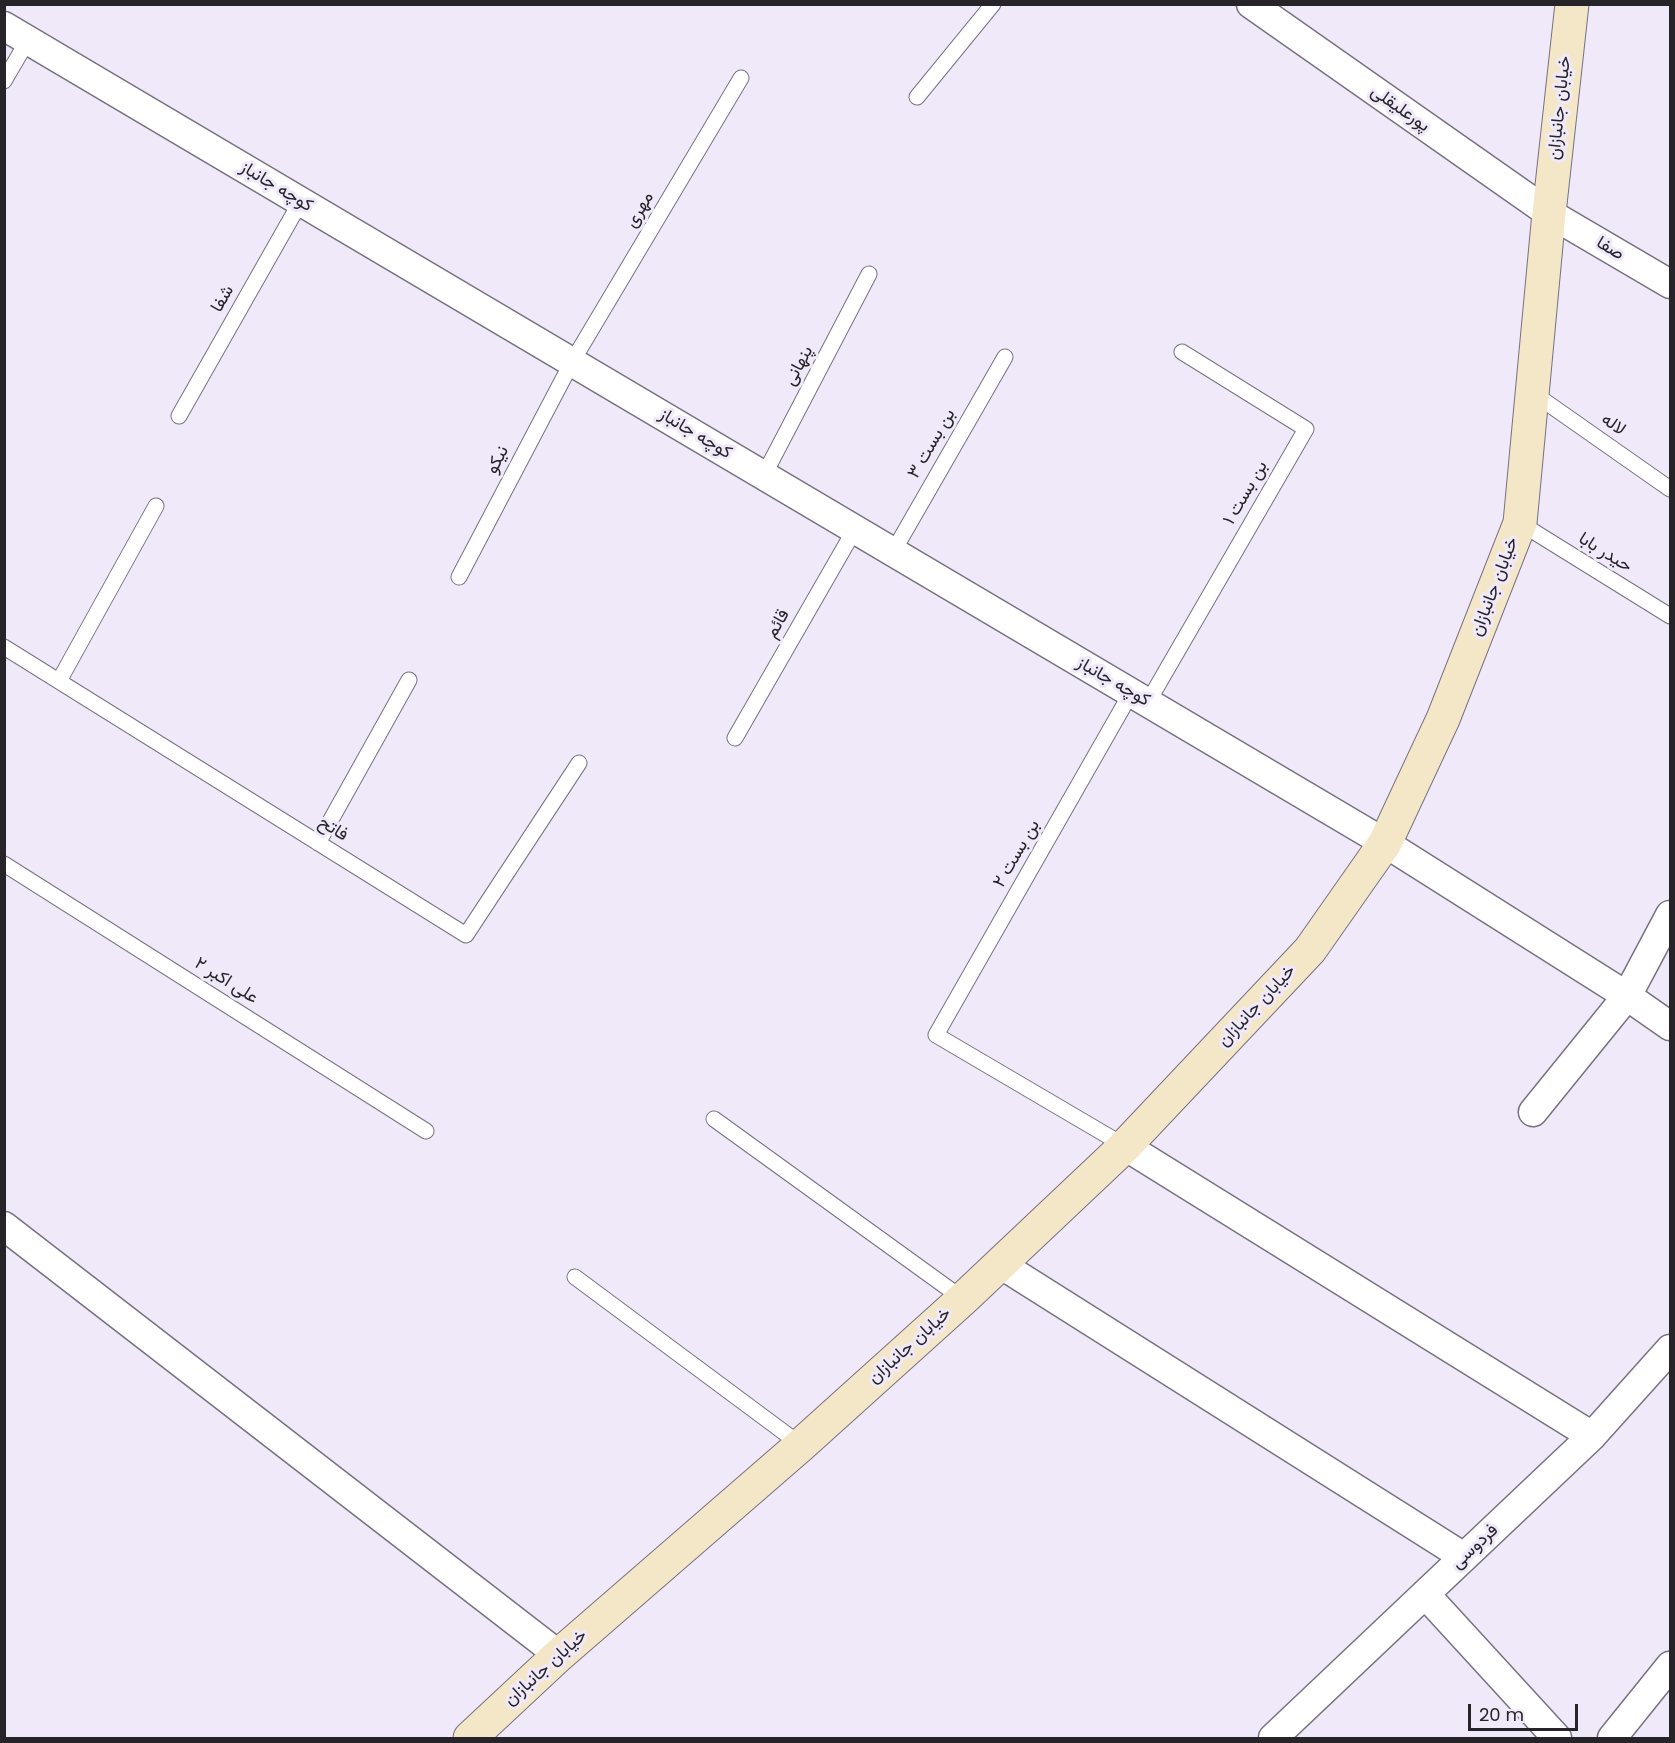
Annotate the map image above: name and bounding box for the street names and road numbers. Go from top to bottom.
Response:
street label: خیابان جانبازان [1544,55,1576,161]
street label: پورعلیقلی [1366,81,1434,137]
street label: کوچه جانباز [236,157,316,217]
street label: مهری [621,188,659,232]
street label: صفا [1592,232,1628,266]
street label: شفا [207,282,239,316]
street label: پنهانی [780,342,818,390]
street label: کوچه جانباز [655,404,735,464]
street label: بن بست ۳ [903,405,961,483]
street label: لاله [1597,409,1629,441]
street label: نیکو [482,442,514,478]
street label: بن بست ۱ [1219,457,1273,529]
street label: حیدر بابا [1574,528,1636,578]
street label: خیابان جانبازان [1466,534,1524,640]
street label: قائم [761,606,795,642]
street label: کوچه جانباز [1072,652,1154,712]
street label: فاتح [314,812,352,846]
street label: بن بست ۲ [989,816,1045,892]
street label: علی اکبر ۲ [190,953,262,1009]
street label: خیابان جانبازان [1213,960,1301,1052]
street label: خیابان جانبازان [864,1303,956,1389]
street label: فردوسی [1447,1520,1503,1574]
street label: خیابان جانبازان [500,1625,592,1711]

